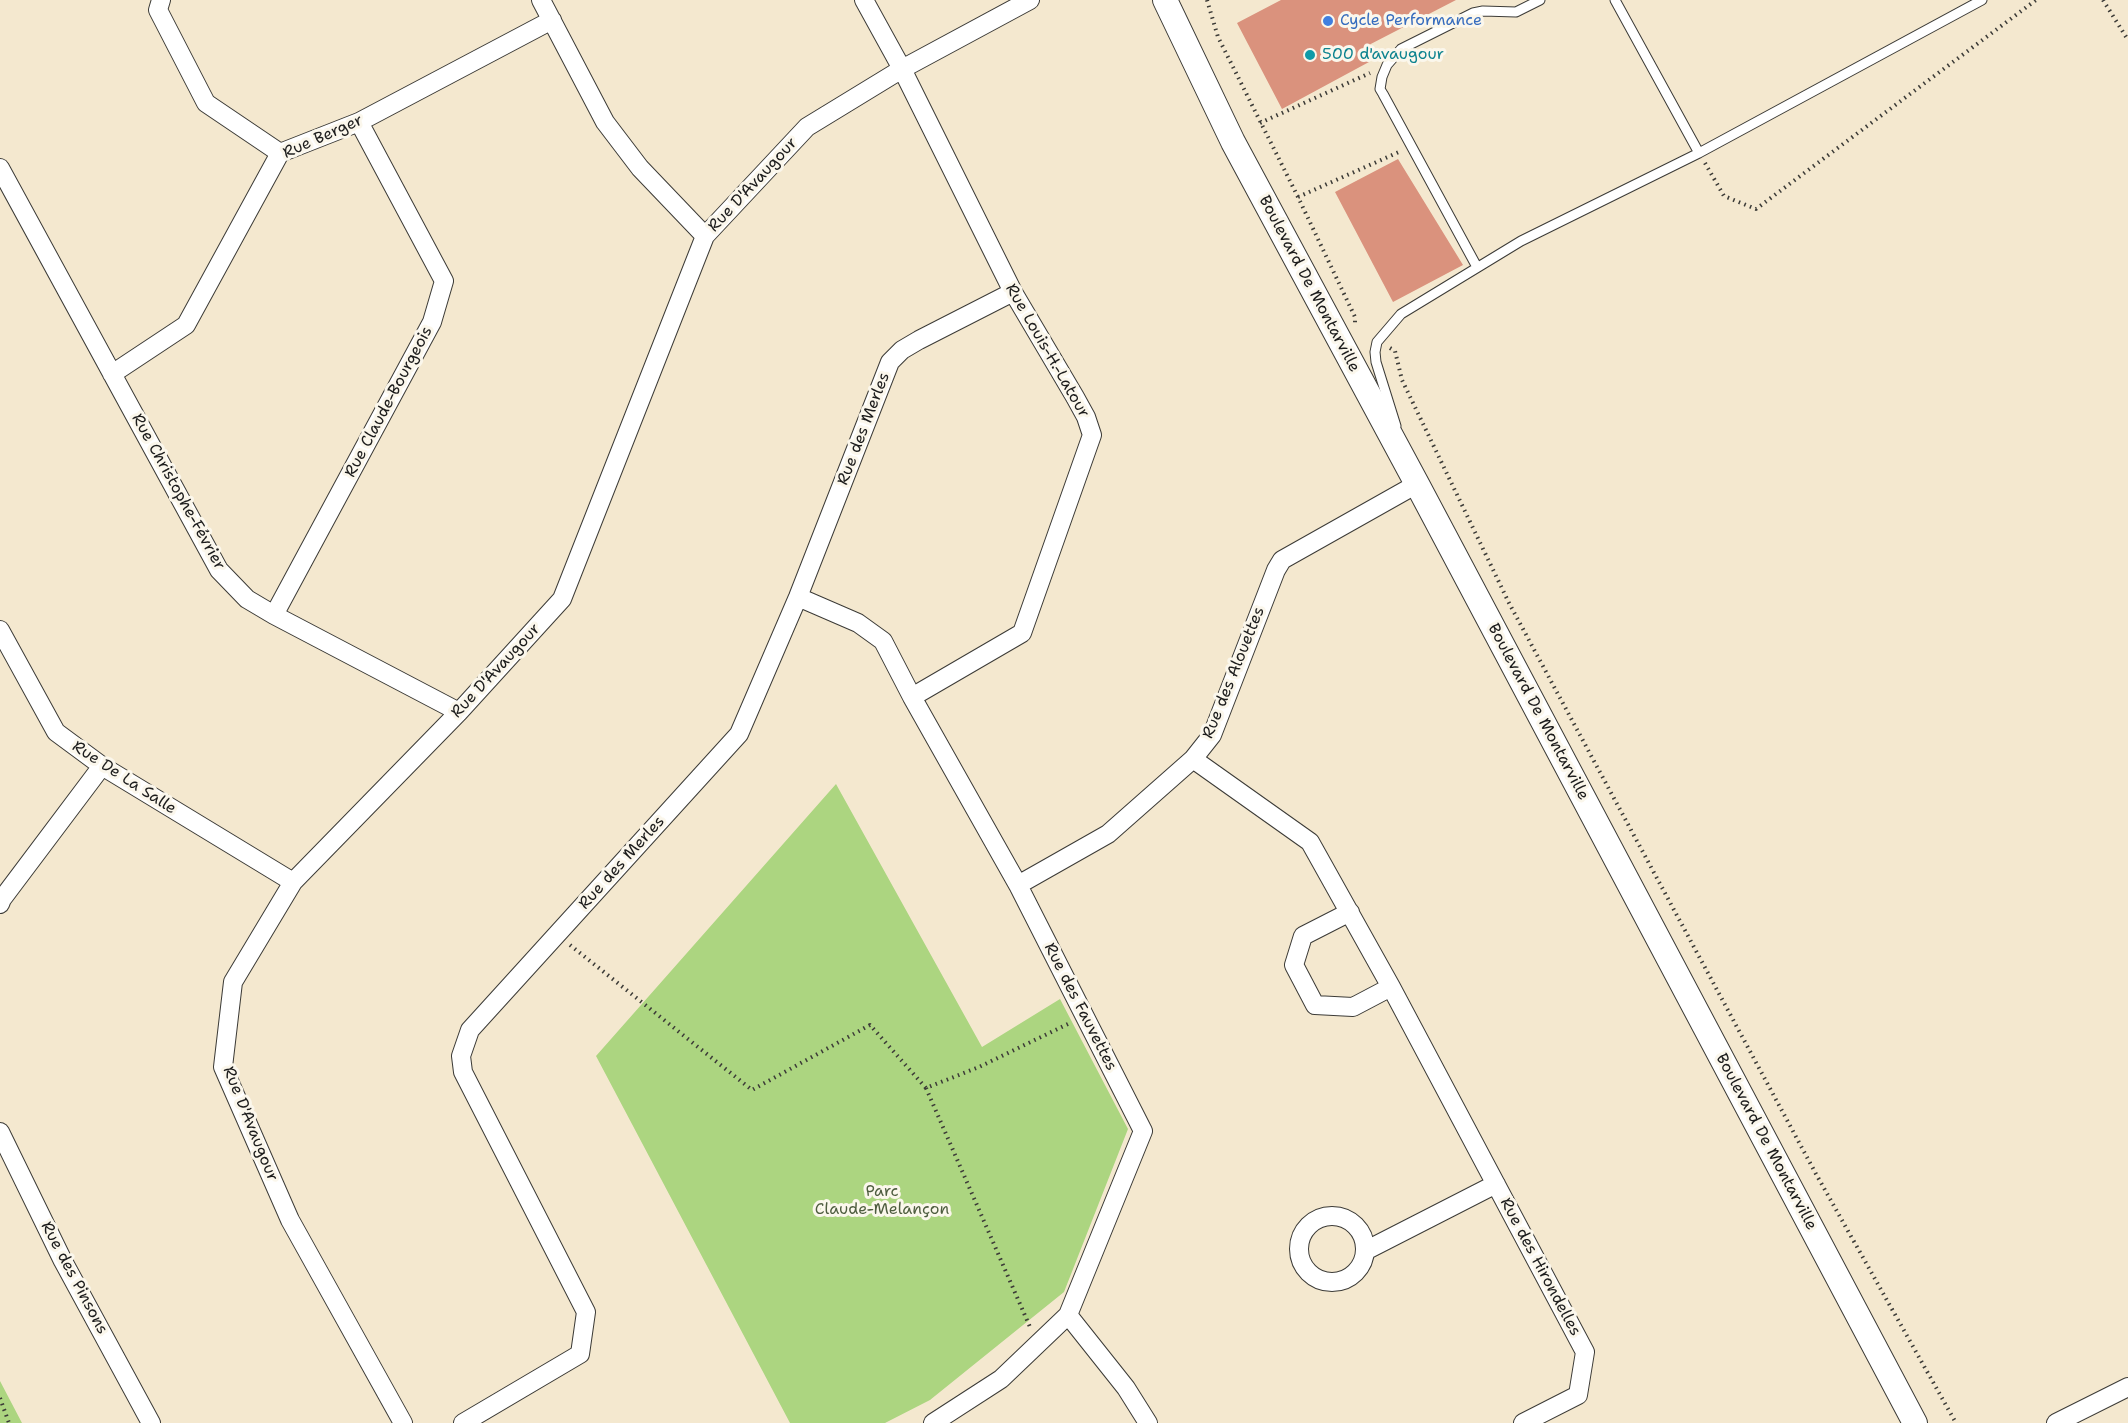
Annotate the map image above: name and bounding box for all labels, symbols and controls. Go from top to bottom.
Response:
place label: Cycle Performance [1340,11,1482,31]
marker: Cycle Performance [1321,14,1335,28]
place label: 500 d'avaugour [1322,45,1444,65]
marker: 500 d'avaugour [1303,48,1317,62]
street label: Rue Berger [280,111,366,163]
street label: Rue D'Avaugour [704,134,802,236]
street label: Boulevard De Montarville [1254,193,1364,375]
street label: Rue Louis-H.-Latour [1001,281,1093,421]
street label: Rue Claude-Bourgeois [341,323,437,481]
street label: Rue des Merles [834,370,894,488]
street label: Rue Christophe-Février [127,411,229,573]
street label: Rue des Alouettes [1199,604,1269,742]
street label: Rue D'Avaugour [447,620,545,722]
street label: Boulevard De Montarville [1483,621,1593,803]
street label: Rue De La Salle [68,737,180,819]
street label: Rue des Merles [575,812,669,914]
street label: Rue des Fauvettes [1039,940,1121,1074]
street label: Boulevard De Montarville [1711,1051,1821,1233]
street label: Rue D'Avaugour [218,1064,282,1184]
park label: Parc Claude-Melançon [815,1182,949,1220]
street label: Rue des Hirondelles [1495,1195,1585,1339]
street label: Rue des Pinsons [36,1218,112,1338]

